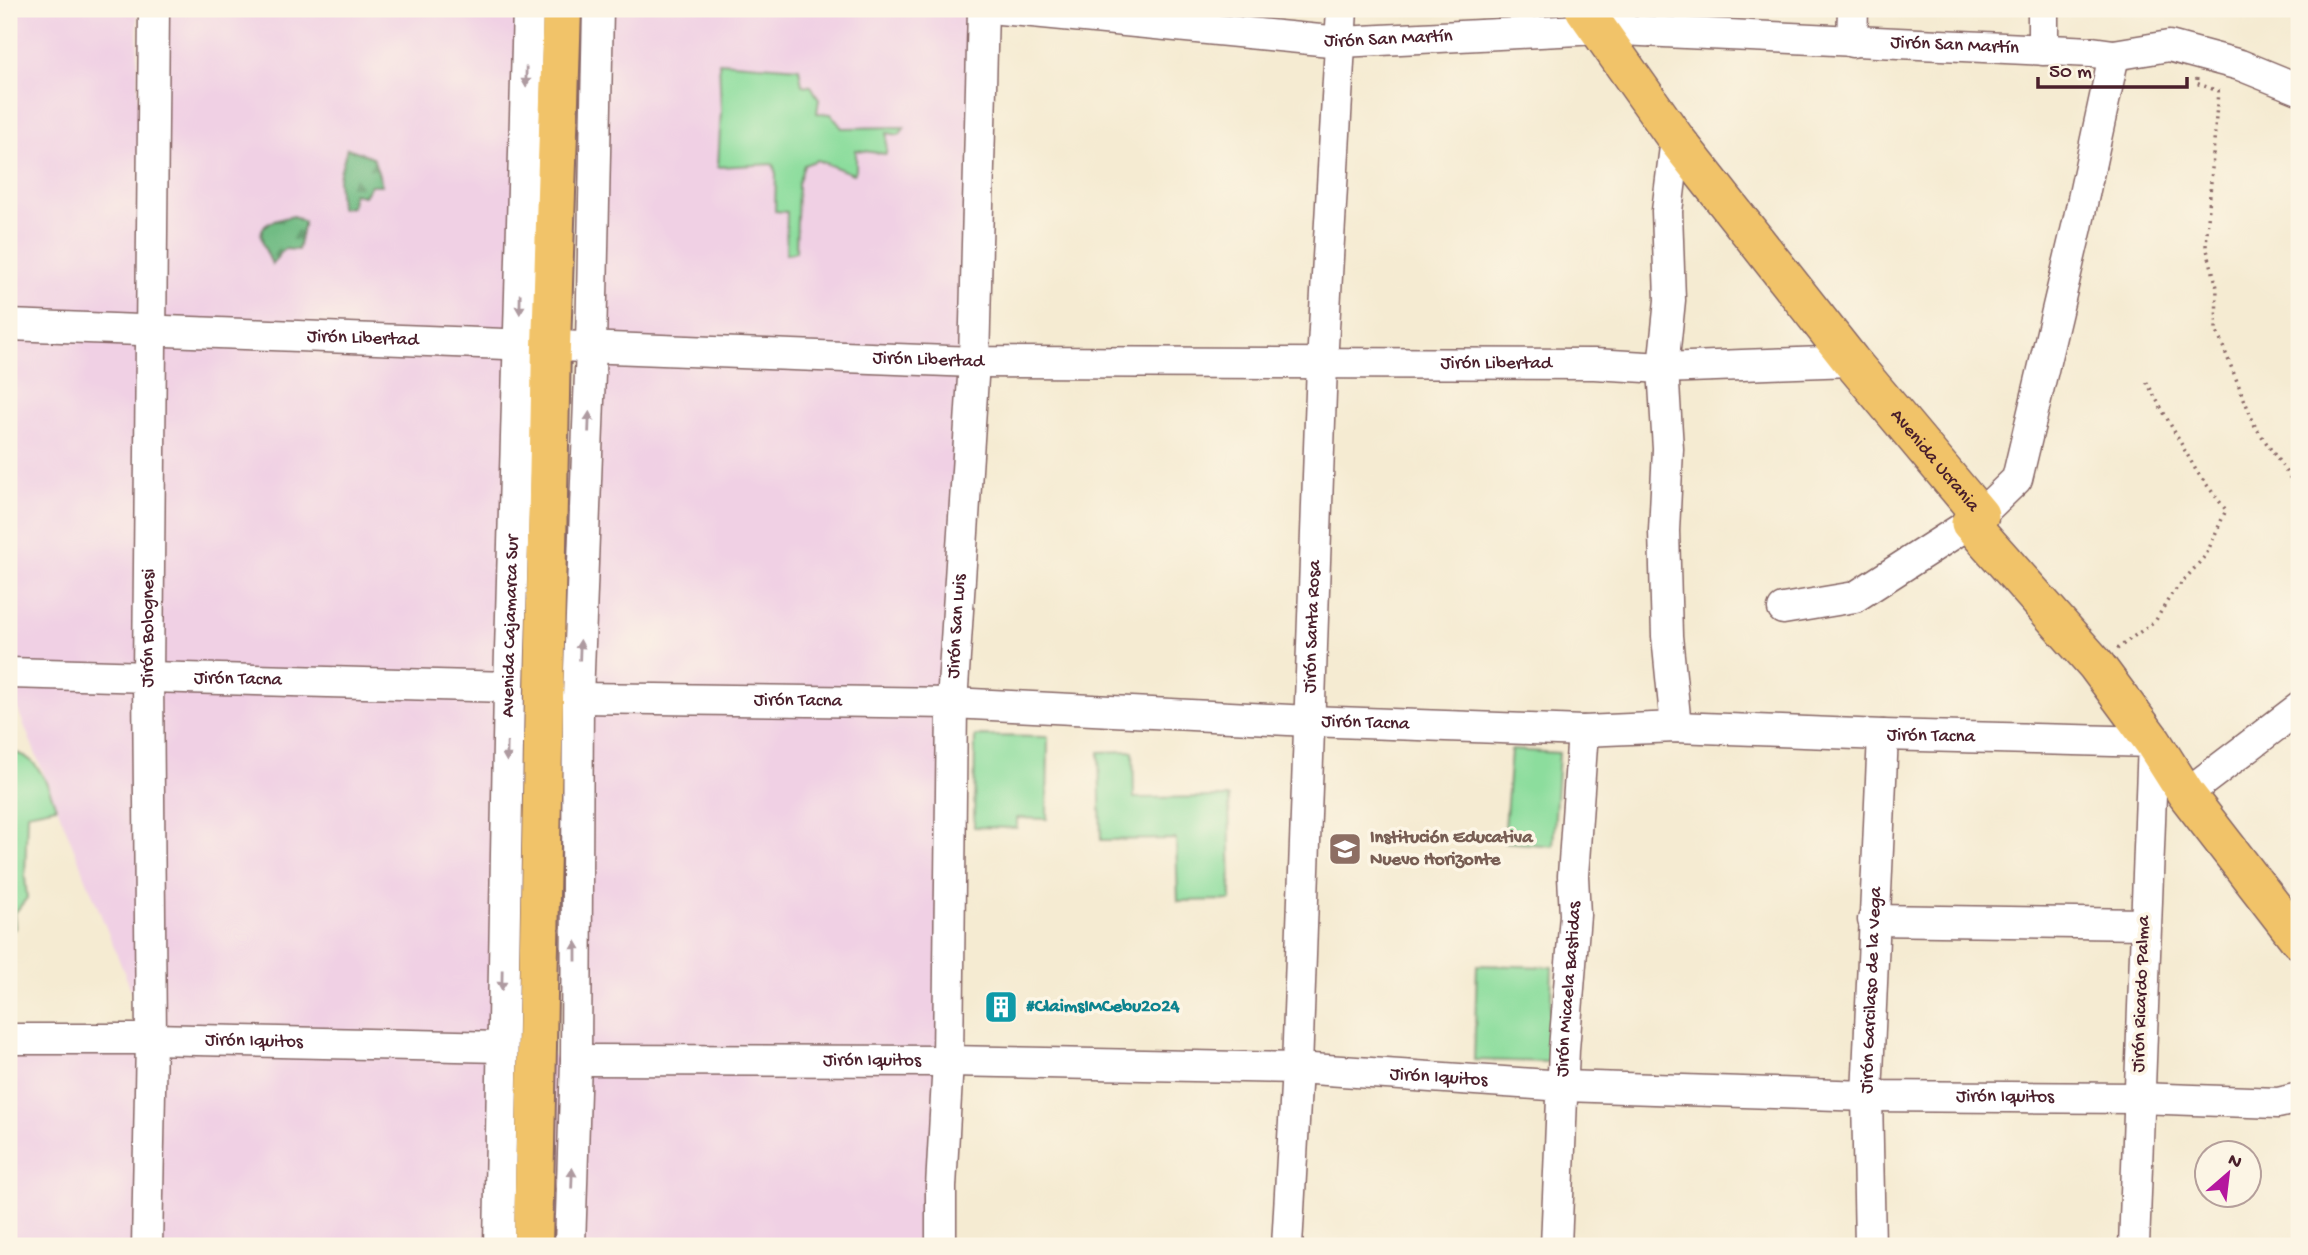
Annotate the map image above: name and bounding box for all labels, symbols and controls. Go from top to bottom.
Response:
street label: Jirón San Martín [1323,25,1453,54]
street label: Jirón San Martín [1890,31,2019,60]
scale bar [2038,46,2187,90]
text: 50 m [2049,61,2092,86]
one-way arrow [520,66,532,88]
one-way arrow [515,294,526,316]
street label: Jirón Libertad [307,325,421,352]
street label: Jirón Libertad [872,347,986,374]
street label: Jirón Libertad [1441,352,1554,375]
street label: Avenida Ucrania [1885,405,1985,518]
one-way arrow [583,411,594,433]
street label: Avenida Cajamarca Sur [497,532,525,718]
street label: Jirón Santa Rosa [1299,558,1327,693]
street label: Jirón Bolognesi [136,569,160,688]
street label: Jirón San Luis [942,573,972,679]
one-way arrow [574,638,585,660]
street label: Jirón Tacna [193,667,284,692]
street label: Jirón Tacna [754,689,844,713]
street label: Jirón Tacna [1321,710,1411,736]
street label: Jirón Tacna [1887,724,1977,749]
one-way arrow [501,741,513,763]
place label: Institución Educativa Nuevo Horizonte [1370,827,1534,872]
school or university icon: Institución Educativa Nuevo Horizonte [1326,830,1364,868]
street label: Jirón Garcilaso de la Vega [1856,885,1888,1094]
street label: Jirón Micaela Bastidas [1551,900,1587,1077]
street label: Jirón Ricardo Palma [2128,914,2156,1073]
one-way arrow [570,939,582,961]
one-way arrow [496,969,508,991]
building icon: #ClaimsIMCebu2024 [982,988,1020,1026]
place label: #ClaimsIMCebu2024 [1026,996,1180,1019]
street label: Jirón Iquitos [205,1029,304,1054]
street label: Jirón Iquitos [823,1049,922,1072]
street label: Jirón Iquitos [1389,1063,1489,1092]
street label: Jirón Iquitos [1956,1085,2055,1109]
north arrow [2192,1140,2262,1210]
text: N [2223,1149,2245,1175]
one-way arrow [566,1167,577,1189]

